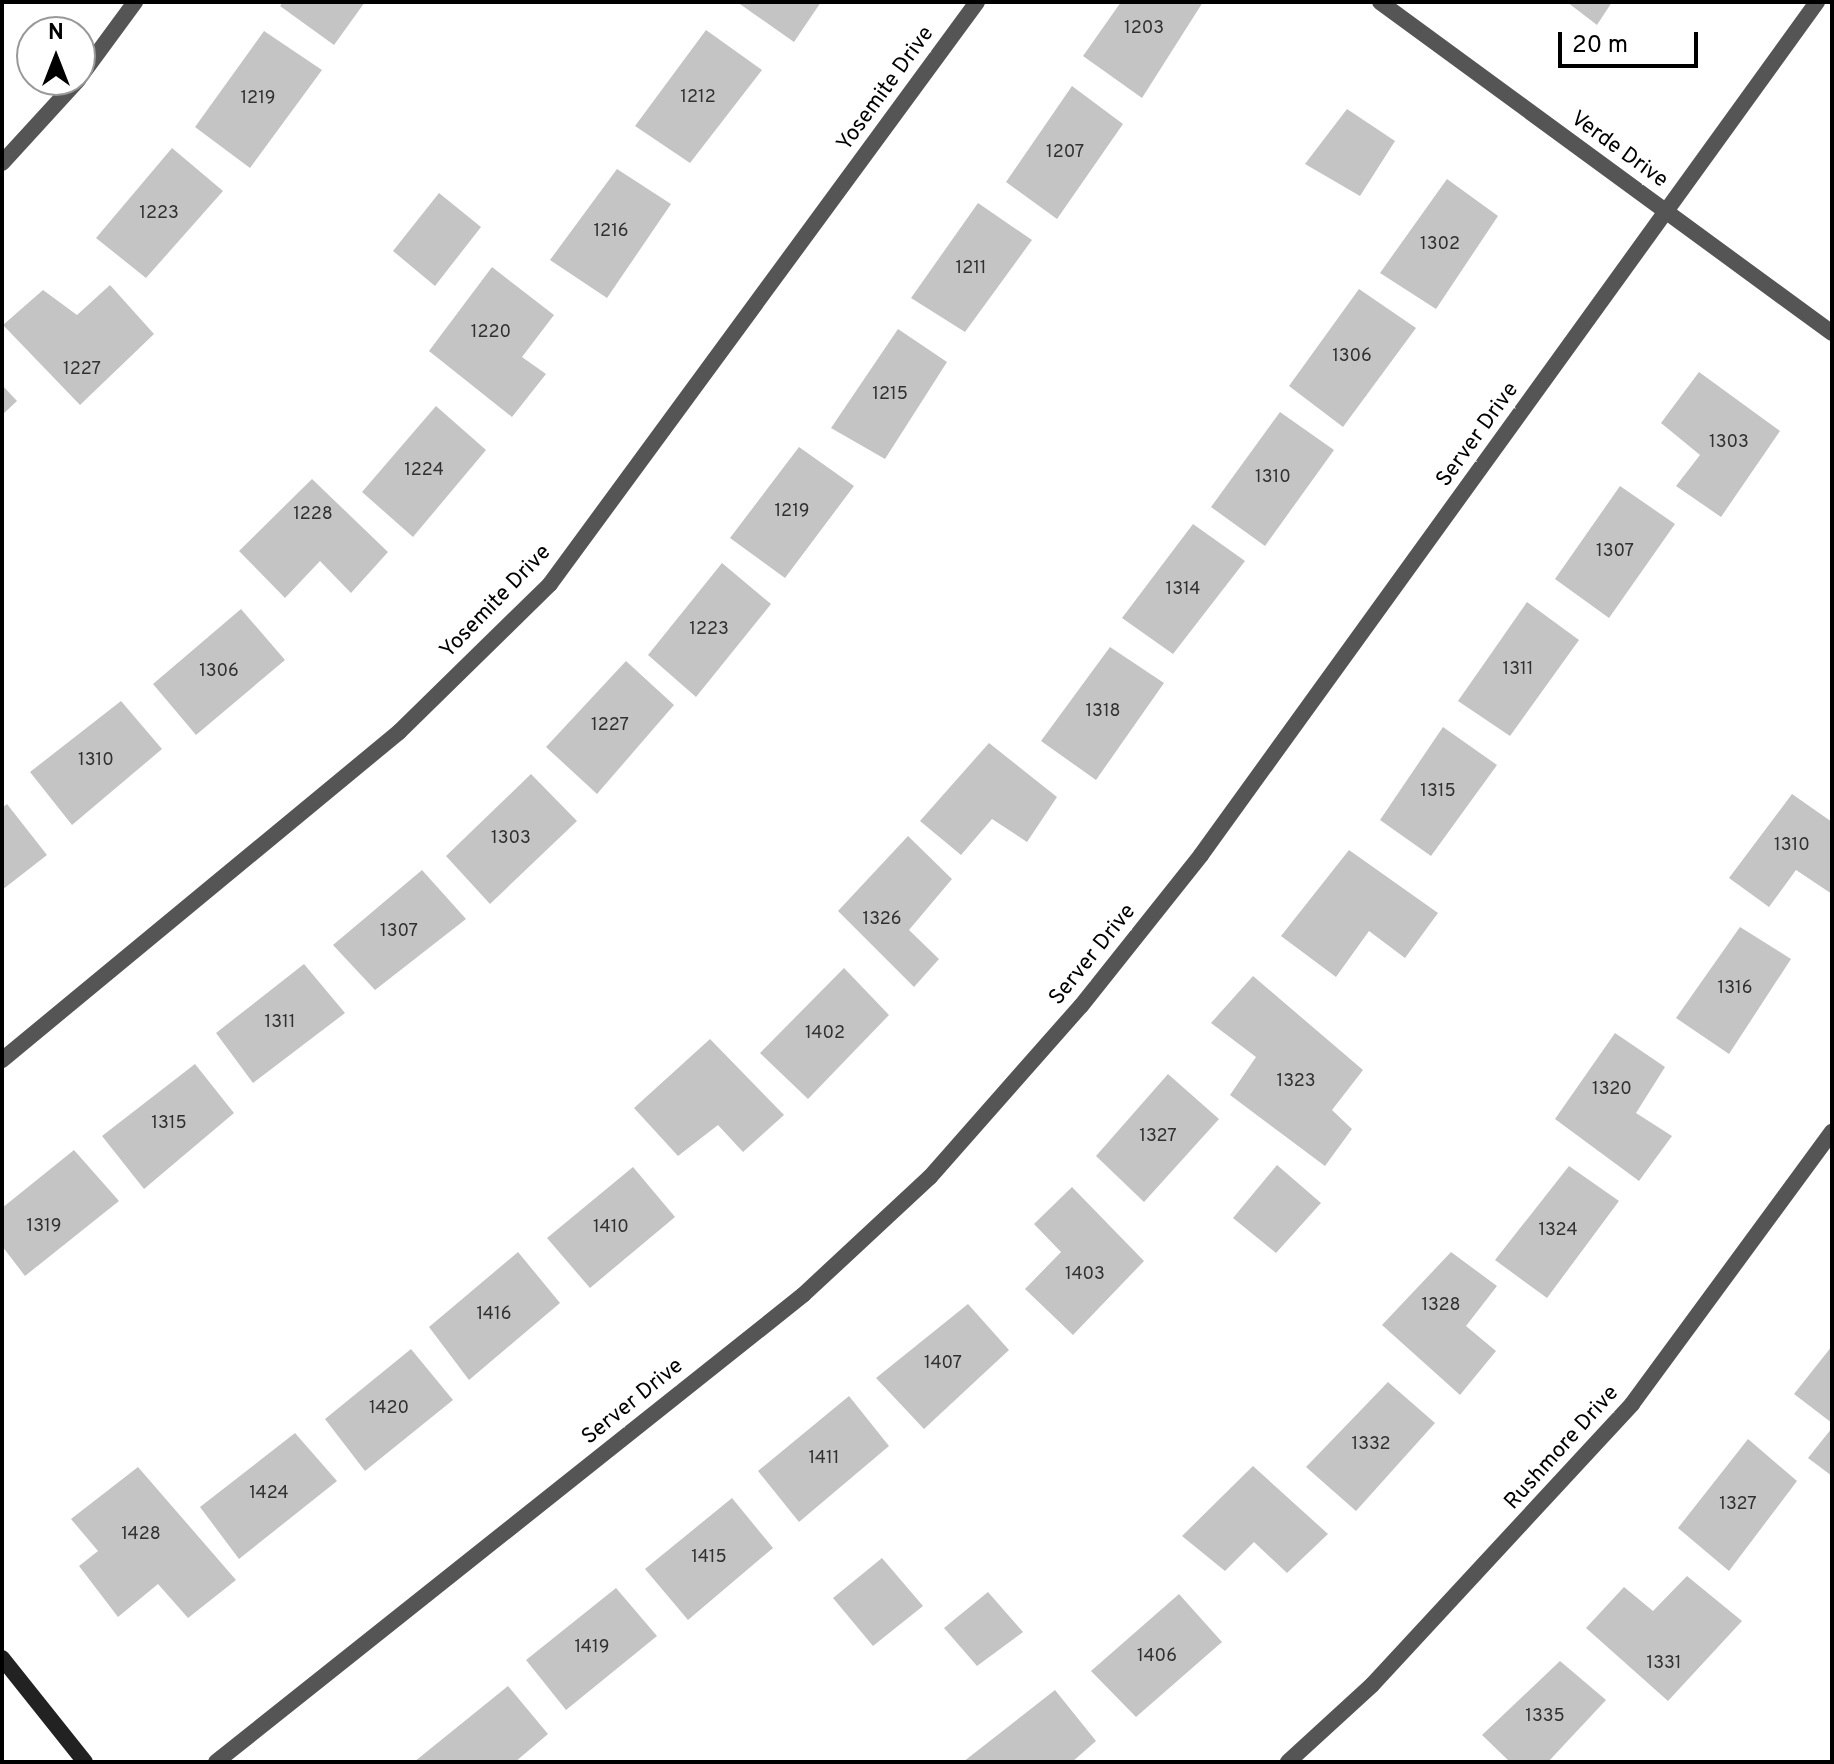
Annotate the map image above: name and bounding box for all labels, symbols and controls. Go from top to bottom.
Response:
north arrow [16,16,96,96]
scale bar [1562,16,1702,66]
house number: 1203 [1124,18,1164,40]
text: N [48,20,64,47]
street label: Yosemite Drive [832,22,940,156]
text: 20 m [1572,31,1628,61]
house number: 1212 [680,87,716,109]
house number: 1219 [240,88,276,110]
street label: Verde Drive [1565,106,1673,194]
house number: 1207 [1046,142,1084,164]
house number: 1223 [139,203,179,225]
house number: 1216 [593,221,629,243]
house number: 1302 [1420,234,1460,256]
house number: 1211 [955,258,987,280]
house number: 1220 [471,322,511,344]
house number: 1306 [1332,346,1372,368]
house number: 1227 [63,359,101,381]
street label: Server Drive [1431,378,1525,492]
house number: 1215 [872,384,908,406]
house number: 1303 [1709,432,1749,454]
house number: 1224 [404,460,444,482]
house number: 1310 [1255,467,1291,489]
house number: 1219 [774,501,810,523]
house number: 1228 [293,504,333,526]
street label: Yosemite Drive [435,540,557,664]
house number: 1307 [1596,541,1634,563]
house number: 1314 [1165,579,1201,601]
house number: 1223 [689,619,729,641]
house number: 1311 [1503,659,1533,681]
house number: 1306 [199,661,239,683]
house number: 1318 [1085,701,1121,723]
house number: 1227 [591,715,629,737]
house number: 1310 [78,750,114,772]
house number: 1315 [1420,781,1456,803]
house number: 1303 [491,828,531,850]
house number: 1310 [1774,835,1810,857]
street label: Server Drive [1044,899,1142,1011]
house number: 1326 [863,909,901,931]
house number: 1307 [380,921,418,943]
house number: 1316 [1718,978,1752,1000]
house number: 1311 [265,1012,295,1034]
house number: 1402 [805,1023,845,1045]
house number: 1323 [1276,1071,1316,1093]
house number: 1320 [1592,1079,1632,1101]
house number: 1315 [151,1113,187,1135]
house number: 1327 [1139,1126,1177,1148]
house number: 1319 [27,1216,61,1238]
house number: 1410 [593,1217,629,1239]
house number: 1324 [1538,1220,1578,1242]
house number: 1403 [1065,1264,1105,1286]
house number: 1328 [1421,1295,1461,1317]
house number: 1416 [477,1304,511,1326]
street label: Server Drive [577,1353,689,1451]
house number: 1407 [924,1353,962,1375]
street label: Rushmore Drive [1499,1380,1625,1516]
house number: 1420 [369,1398,409,1420]
house number: 1332 [1351,1434,1391,1456]
house number: 1411 [809,1448,839,1470]
house number: 1424 [249,1483,289,1505]
house number: 1327 [1719,1494,1757,1516]
house number: 1428 [121,1524,161,1546]
house number: 1415 [691,1547,727,1569]
house number: 1419 [575,1637,609,1659]
house number: 1406 [1137,1646,1177,1668]
house number: 1331 [1646,1653,1682,1675]
house number: 1335 [1525,1706,1565,1728]

